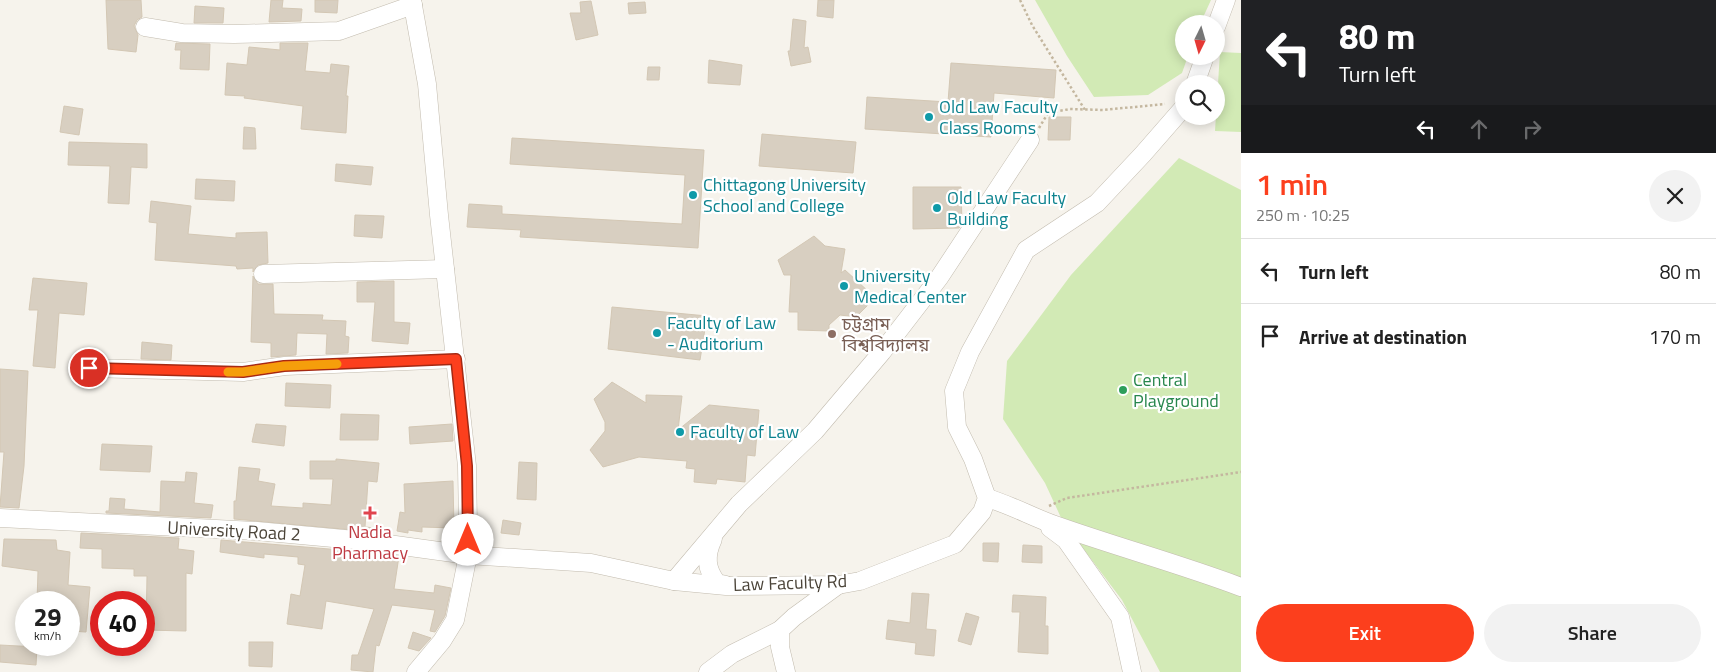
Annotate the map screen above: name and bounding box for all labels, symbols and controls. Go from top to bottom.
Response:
text: 80 m [1339,9,1415,63]
north arrow [1175,15,1225,65]
map controls [1175,15,1225,125]
icon: left [1256,20,1321,85]
text: Turn left [1339,57,1416,91]
button: search [1175,75,1225,125]
place label: Old Law Faculty Class Rooms [939,93,1059,141]
marker: Old Law Faculty Class Rooms [923,111,935,123]
icon: left [1412,115,1440,143]
icon: ahead [1465,115,1493,143]
icon: right [1518,115,1546,143]
text: 1 min [1256,161,1328,207]
button: close [1649,170,1701,222]
place label: Chittagong University School and College [703,171,866,219]
place label: Old Law Faculty Building [947,184,1067,232]
marker: Chittagong University School and College [687,189,699,201]
marker: Old Law Faculty Building [931,202,943,214]
text: 250 m · 10:25 [1256,203,1350,227]
icon: left [1256,257,1284,285]
text: Turn left [1299,257,1369,286]
text: 80 m [1660,257,1701,286]
place label: University Medical Center [854,262,967,310]
marker: University Medical Center [838,280,850,292]
place label: Faculty of Law - Auditorium [667,309,776,357]
place label: চট্টগ্রাম বিশ্ববিদ্যালয় [841,310,930,358]
icon: arrive [1256,322,1284,350]
text: Arrive at destination [1299,322,1467,351]
text: 170 m [1649,322,1701,351]
marker: Faculty of Law - Auditorium [651,327,663,339]
marker: চট্টগ্রাম বিশ্ববিদ্যালয় [826,328,838,340]
pin [68,347,110,389]
icon: arrive [75,354,103,382]
place label: Central Playground [1133,366,1219,414]
marker: Central Playground [1117,384,1129,396]
place label: Faculty of Law [690,418,799,445]
marker: Faculty of Law [674,426,686,438]
marker: Nadia Pharmacy [364,507,376,519]
position arrow [441,513,493,565]
street label: University Road 2 [167,514,301,547]
place label: Nadia Pharmacy [332,518,408,566]
street label: Law Faculty Rd [732,567,848,598]
speed limit sign: 40 [90,591,155,656]
text: 29 [33,598,62,636]
button: Exit [1256,604,1474,662]
button: Share [1484,604,1701,662]
text: km/h [34,626,61,645]

